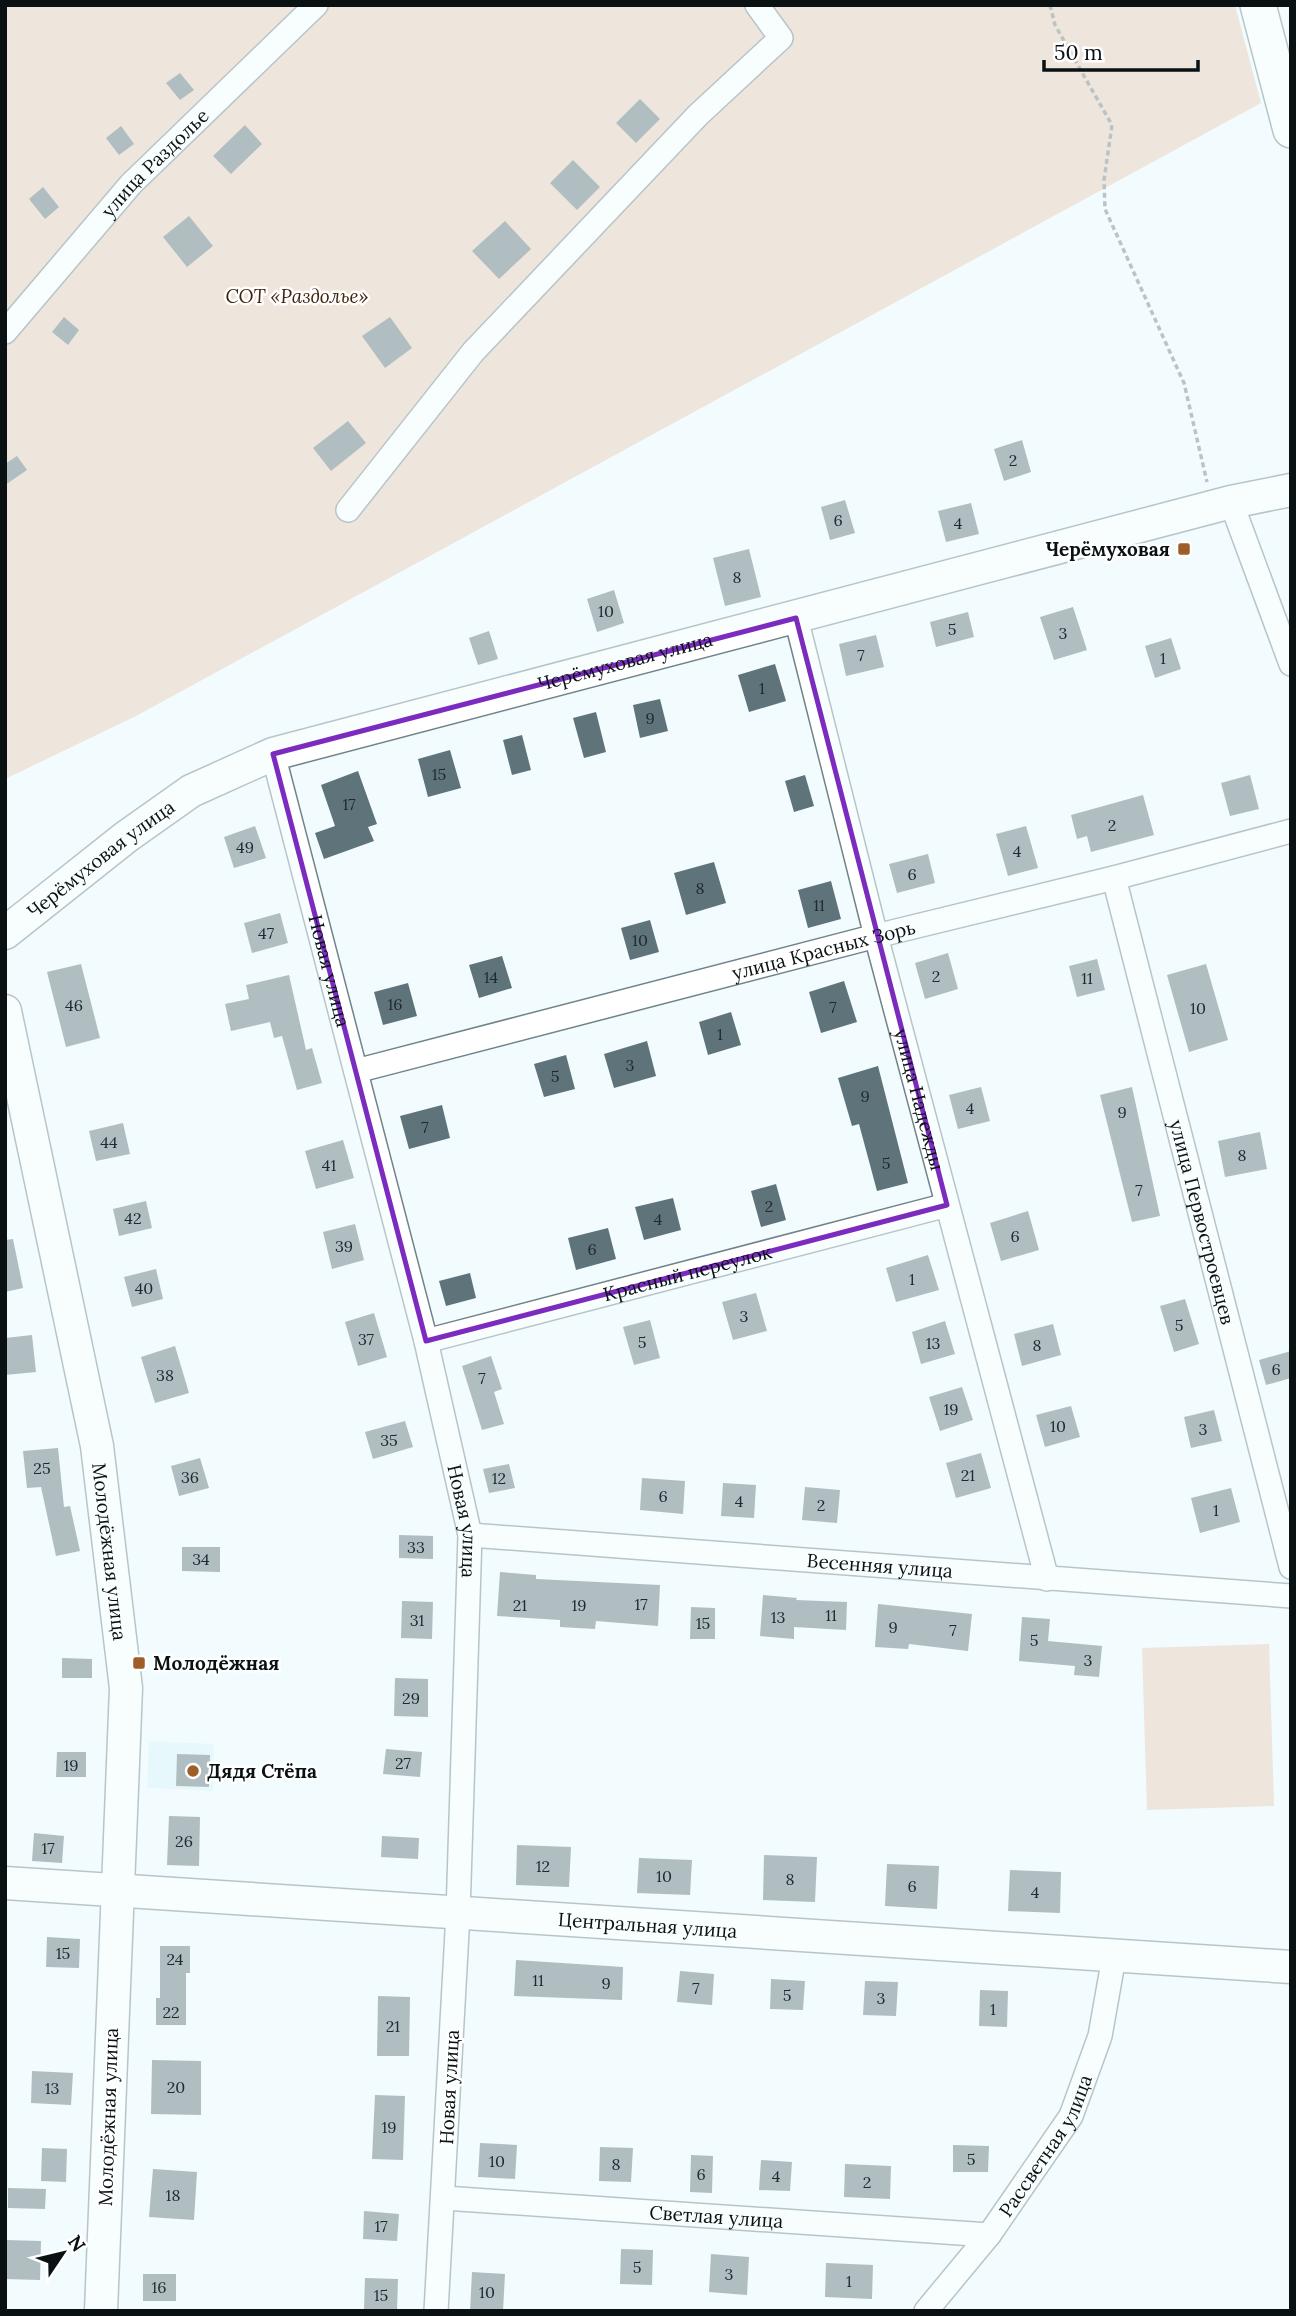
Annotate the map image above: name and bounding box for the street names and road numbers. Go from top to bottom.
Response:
street label: улица Раздолье [96,104,214,222]
street label: Черёмуховая улица [535,627,715,696]
street label: Черёмуховая улица [22,794,179,923]
street label: Новая улица [303,912,356,1030]
street label: улица Красных Зорь [729,915,918,985]
street label: улица Надежды [889,1026,950,1173]
street label: улица Первостроевцев [1165,1117,1240,1327]
street label: Красный переулок [600,1239,775,1306]
street label: Молодёжная улица [87,1461,132,1642]
street label: Новая улица [442,1462,482,1579]
street label: Весенняя улица [806,1548,954,1583]
street label: Центральная улица [557,1907,738,1943]
street label: Молодёжная улица [93,2027,123,2207]
street label: Новая улица [434,2029,464,2145]
street label: Рассветная улица [993,2071,1097,2221]
street label: Светлая улица [649,2200,784,2233]

